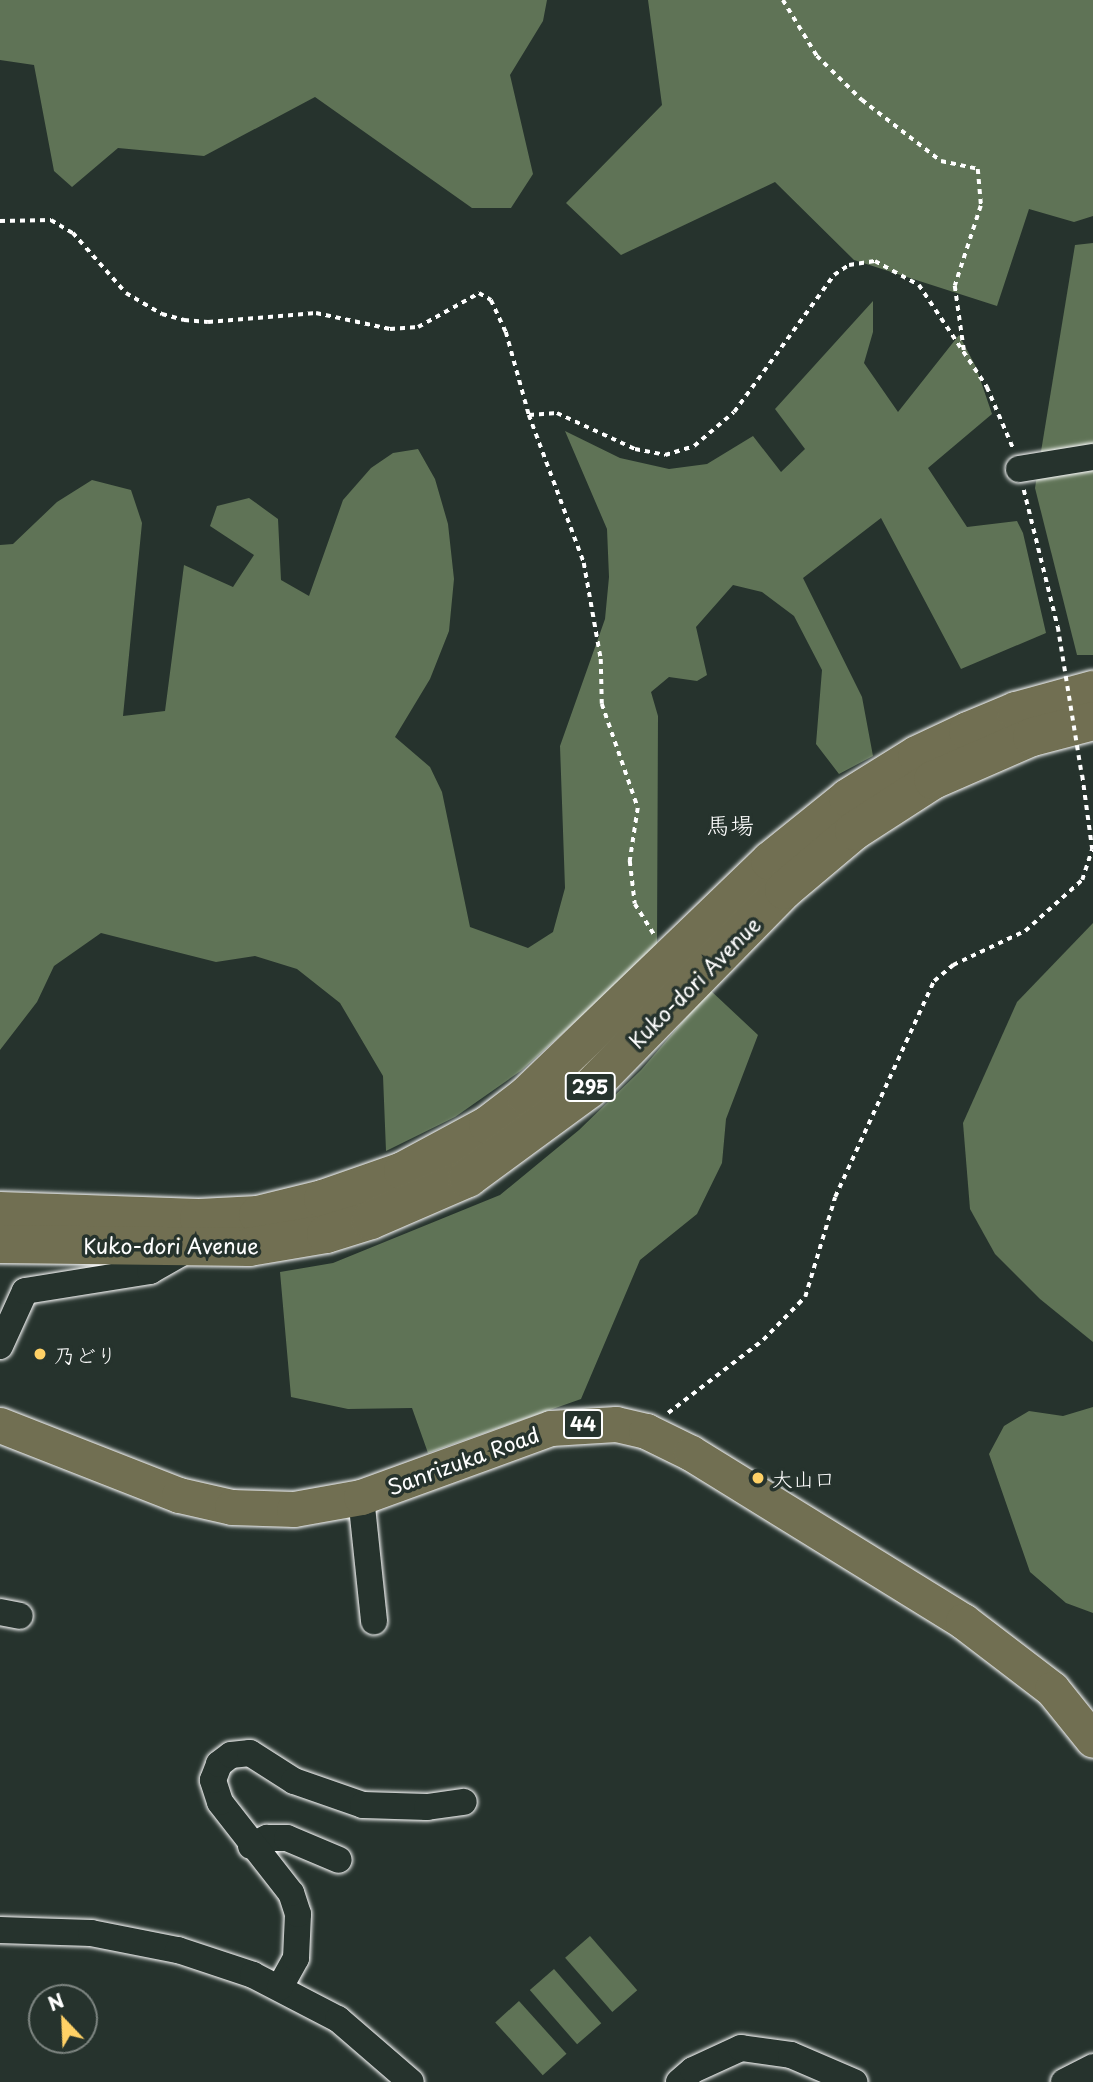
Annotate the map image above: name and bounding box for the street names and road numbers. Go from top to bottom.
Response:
street label: Kuko-dori Avenue [623,911,765,1053]
road number: 295 [564,1072,616,1102]
street label: Kuko-dori Avenue [83,1232,259,1258]
road number: 44 [562,1408,604,1440]
street label: Sanrizuka Road [383,1421,543,1499]

